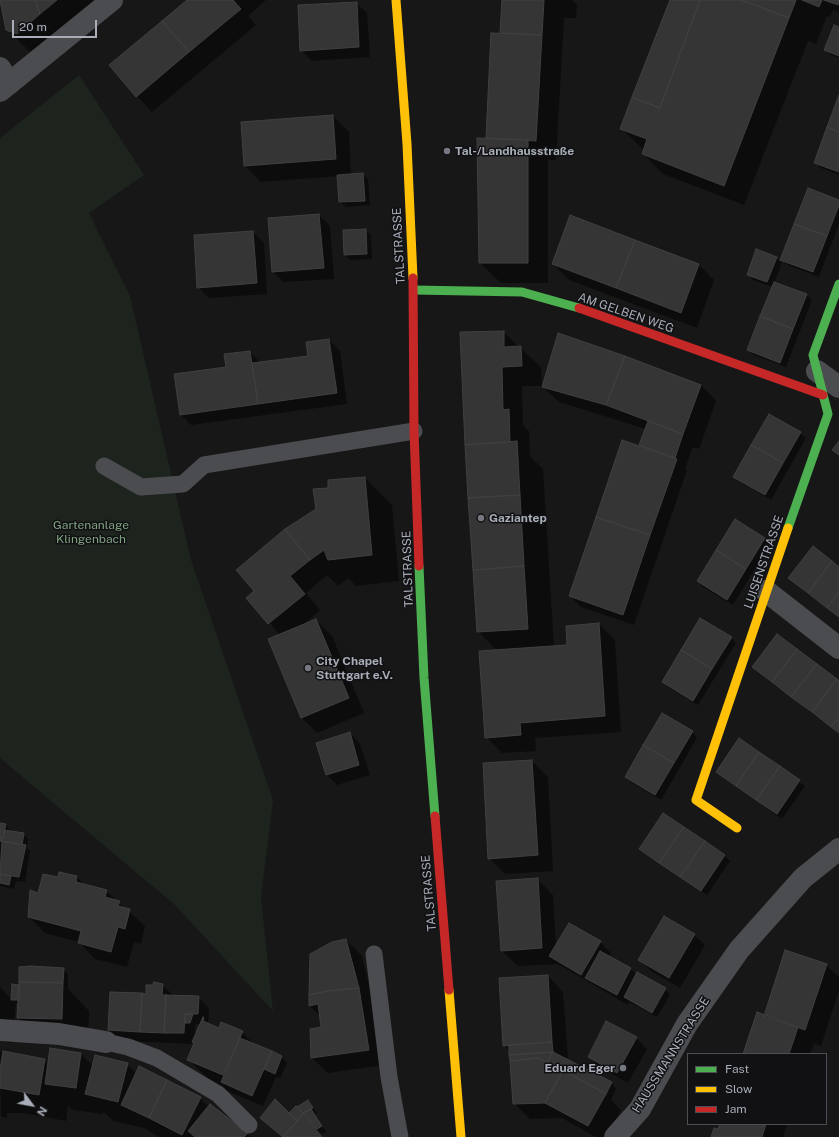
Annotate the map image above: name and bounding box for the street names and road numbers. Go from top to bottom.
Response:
street label: TALSTRASSE [390,207,408,285]
street label: AM GELBEN WEG [576,290,676,336]
street label: LUISENSTRASSE [741,513,787,611]
street label: TALSTRASSE [399,530,417,608]
street label: TALSTRASSE [418,854,440,932]
street label: HAUSSMANNSTRASSE [629,994,713,1116]

